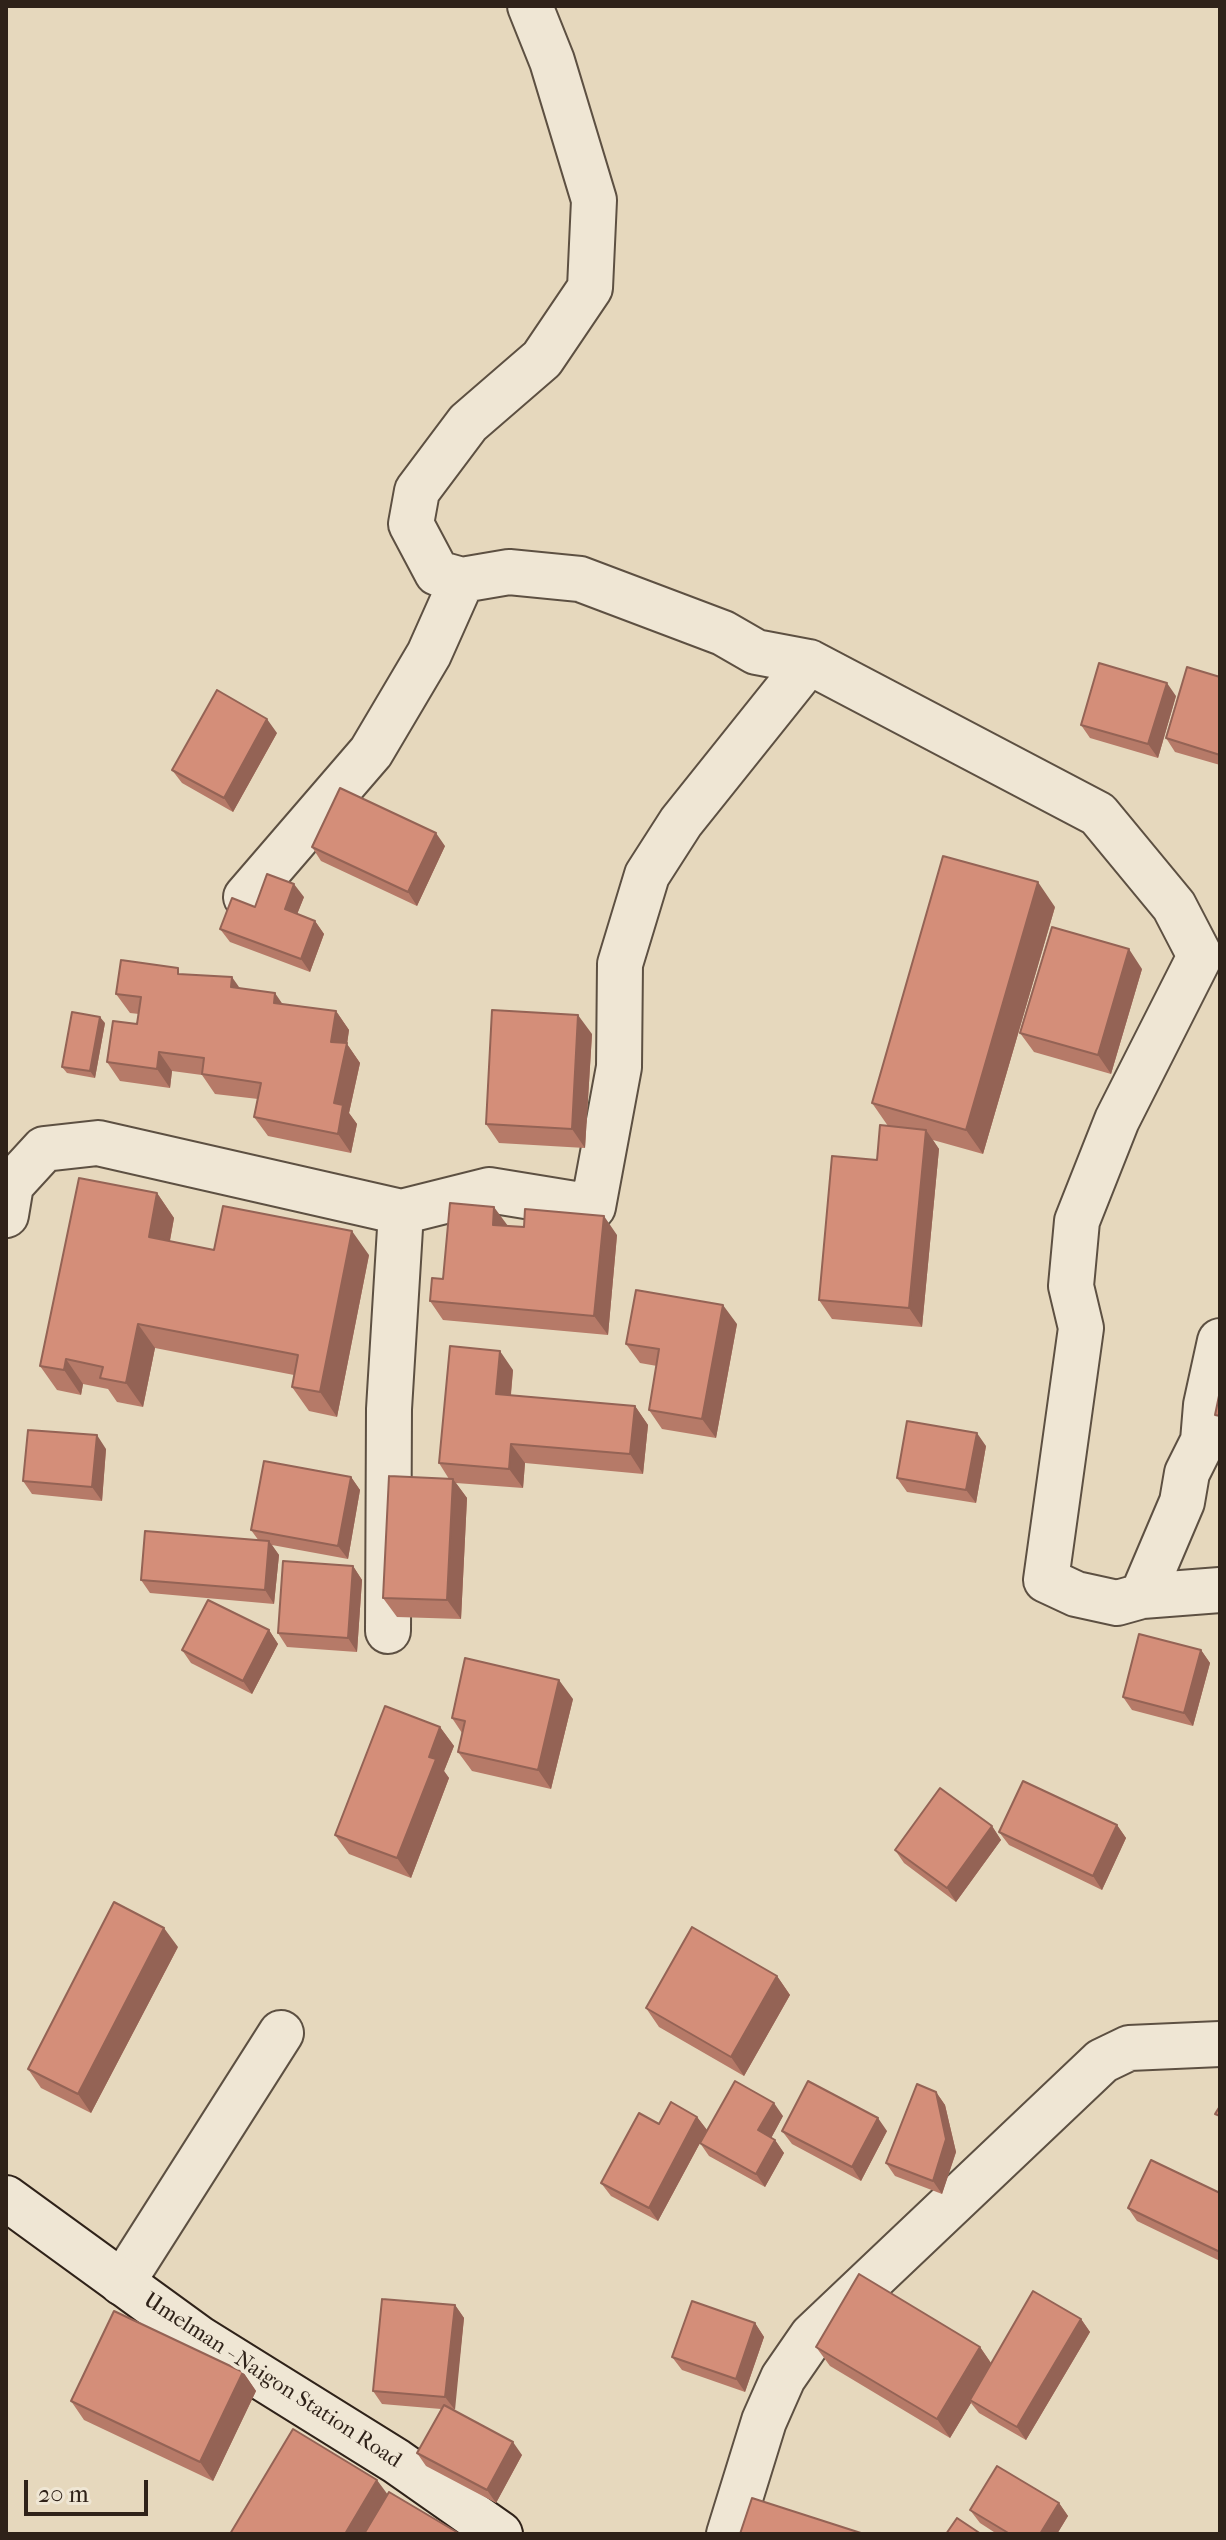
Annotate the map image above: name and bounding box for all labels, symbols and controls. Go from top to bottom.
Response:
street label: Umelman - Naigon Station Road [138,2288,406,2474]
scale bar [28,2464,152,2514]
text: 20 m [38,2480,89,2508]

